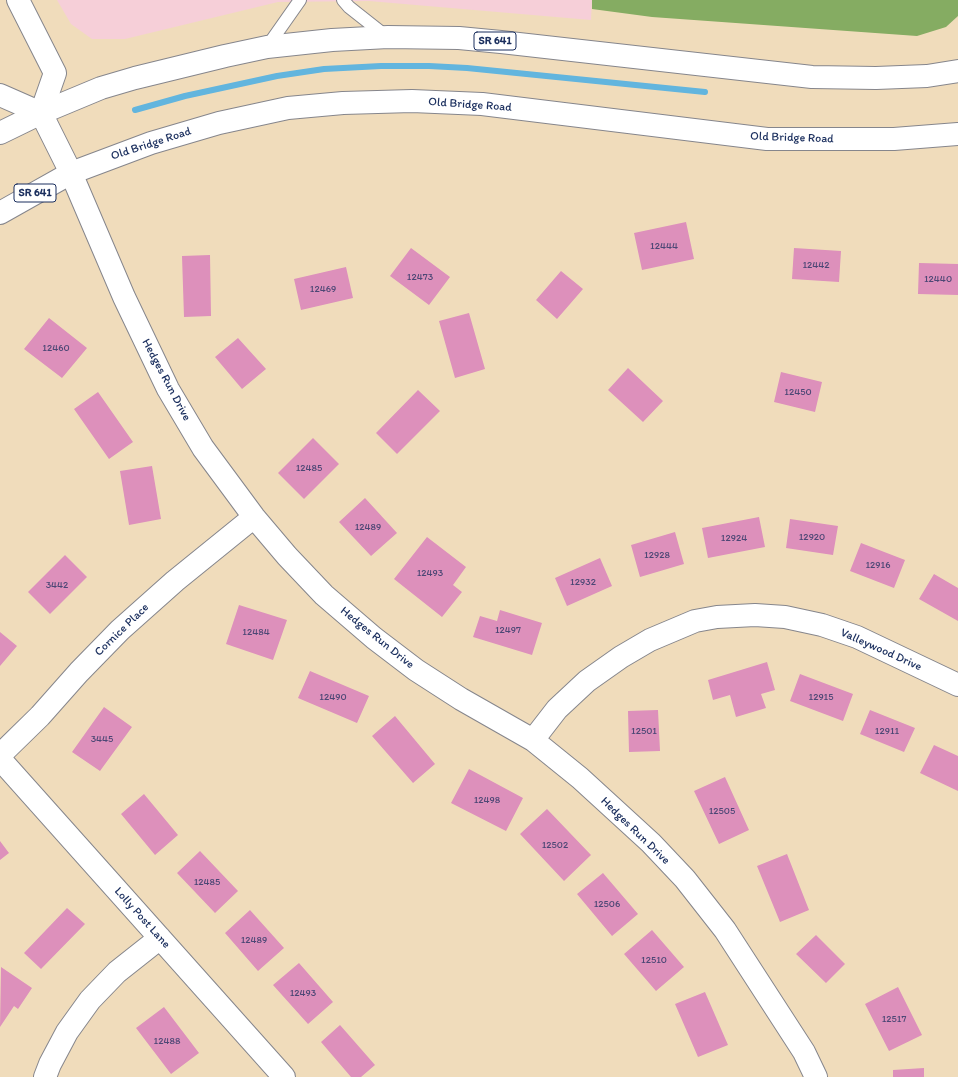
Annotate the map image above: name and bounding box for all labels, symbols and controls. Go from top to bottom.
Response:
road number: SR 641 [474,32,516,50]
street label: Old Bridge Road [428,95,512,115]
street label: Old Bridge Road [109,124,193,164]
street label: Old Bridge Road [750,129,834,147]
road number: SR 641 [14,184,56,202]
house number: 12444 [650,240,678,252]
house number: 12442 [802,259,830,271]
house number: 12473 [407,271,433,283]
house number: 12440 [924,273,952,285]
house number: 12469 [310,283,336,295]
street label: Hedges Run Drive [138,336,194,424]
house number: 12460 [42,342,70,354]
house number: 12450 [784,386,812,398]
house number: 12485 [296,462,322,474]
house number: 12489 [355,521,381,533]
house number: 12920 [799,531,825,543]
house number: 12924 [721,532,747,544]
house number: 12928 [644,549,670,561]
house number: 12916 [865,559,891,571]
house number: 12493 [417,567,443,579]
house number: 12932 [570,576,596,588]
house number: 3442 [46,579,68,591]
street label: Cornice Place [92,601,152,659]
street label: Hedges Run Drive [337,604,417,672]
house number: 12497 [495,624,521,636]
house number: 12484 [242,626,270,638]
street label: Valleywood Drive [838,626,924,674]
house number: 12490 [319,691,347,703]
house number: 12915 [808,691,834,703]
house number: 12501 [631,725,657,737]
house number: 12911 [875,725,899,737]
house number: 3445 [91,733,113,745]
house number: 12498 [474,794,500,806]
street label: Hedges Run Drive [597,794,673,868]
house number: 12505 [709,805,735,817]
house number: 12502 [542,839,568,851]
house number: 12485 [194,876,220,888]
street label: Lolly Post Lane [111,884,173,952]
house number: 12506 [594,898,620,910]
house number: 12489 [241,934,267,946]
house number: 12510 [641,954,667,966]
house number: 12493 [290,987,316,999]
house number: 12517 [882,1013,906,1025]
house number: 12488 [154,1035,180,1047]

